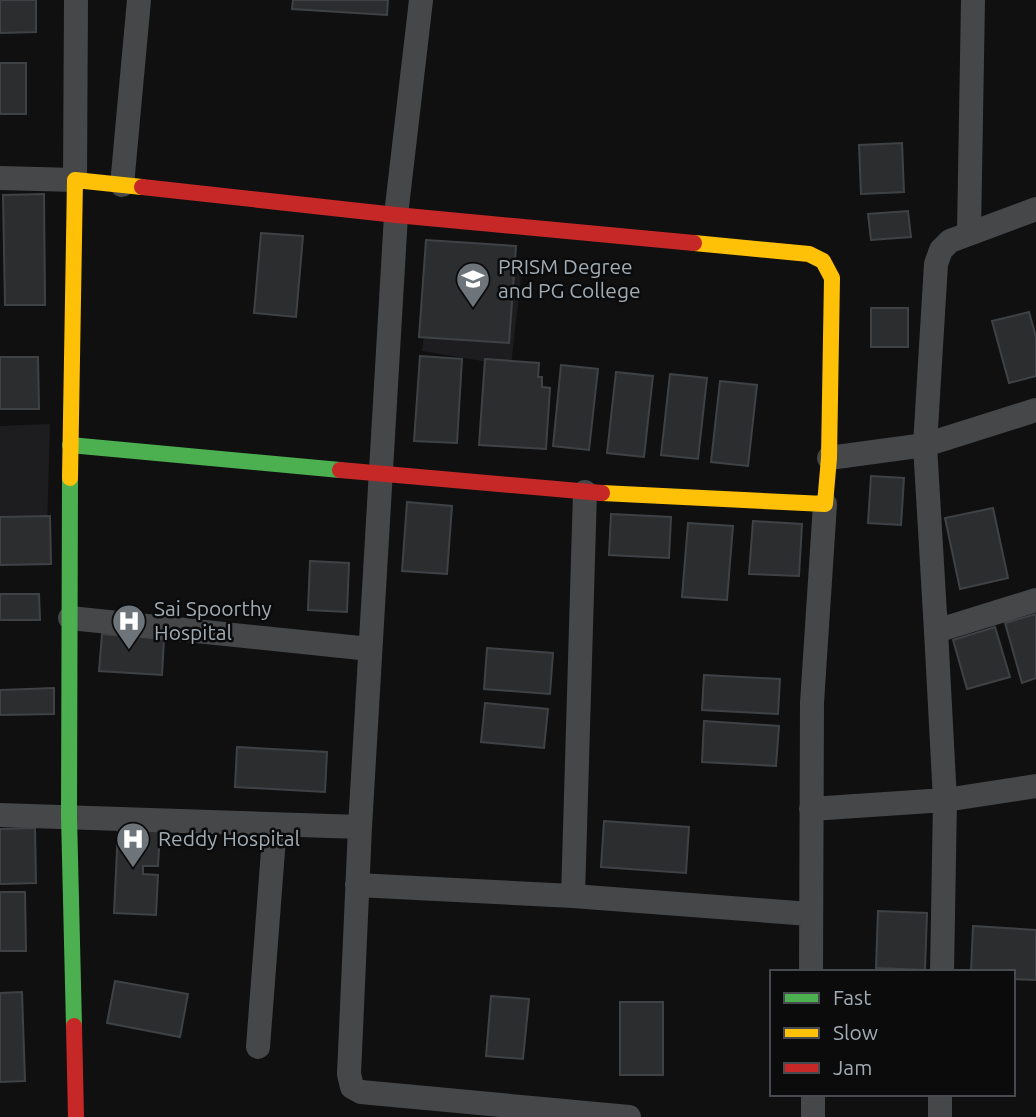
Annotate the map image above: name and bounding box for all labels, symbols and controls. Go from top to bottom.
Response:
place label: PRISM Degree and PG College [498,254,641,302]
school or university icon: PRISM Degree and PG College [454,260,492,309]
place label: Sai Spoorthy Hospital [154,596,272,644]
hospital icon: Sai Spoorthy Hospital [110,602,148,651]
hospital icon: Reddy Hospital [114,820,152,869]
place label: Reddy Hospital [158,826,300,850]
legend [770,970,1015,1096]
text: Fast [833,985,871,1009]
text: Slow [833,1020,878,1044]
text: Jam [833,1055,872,1079]

